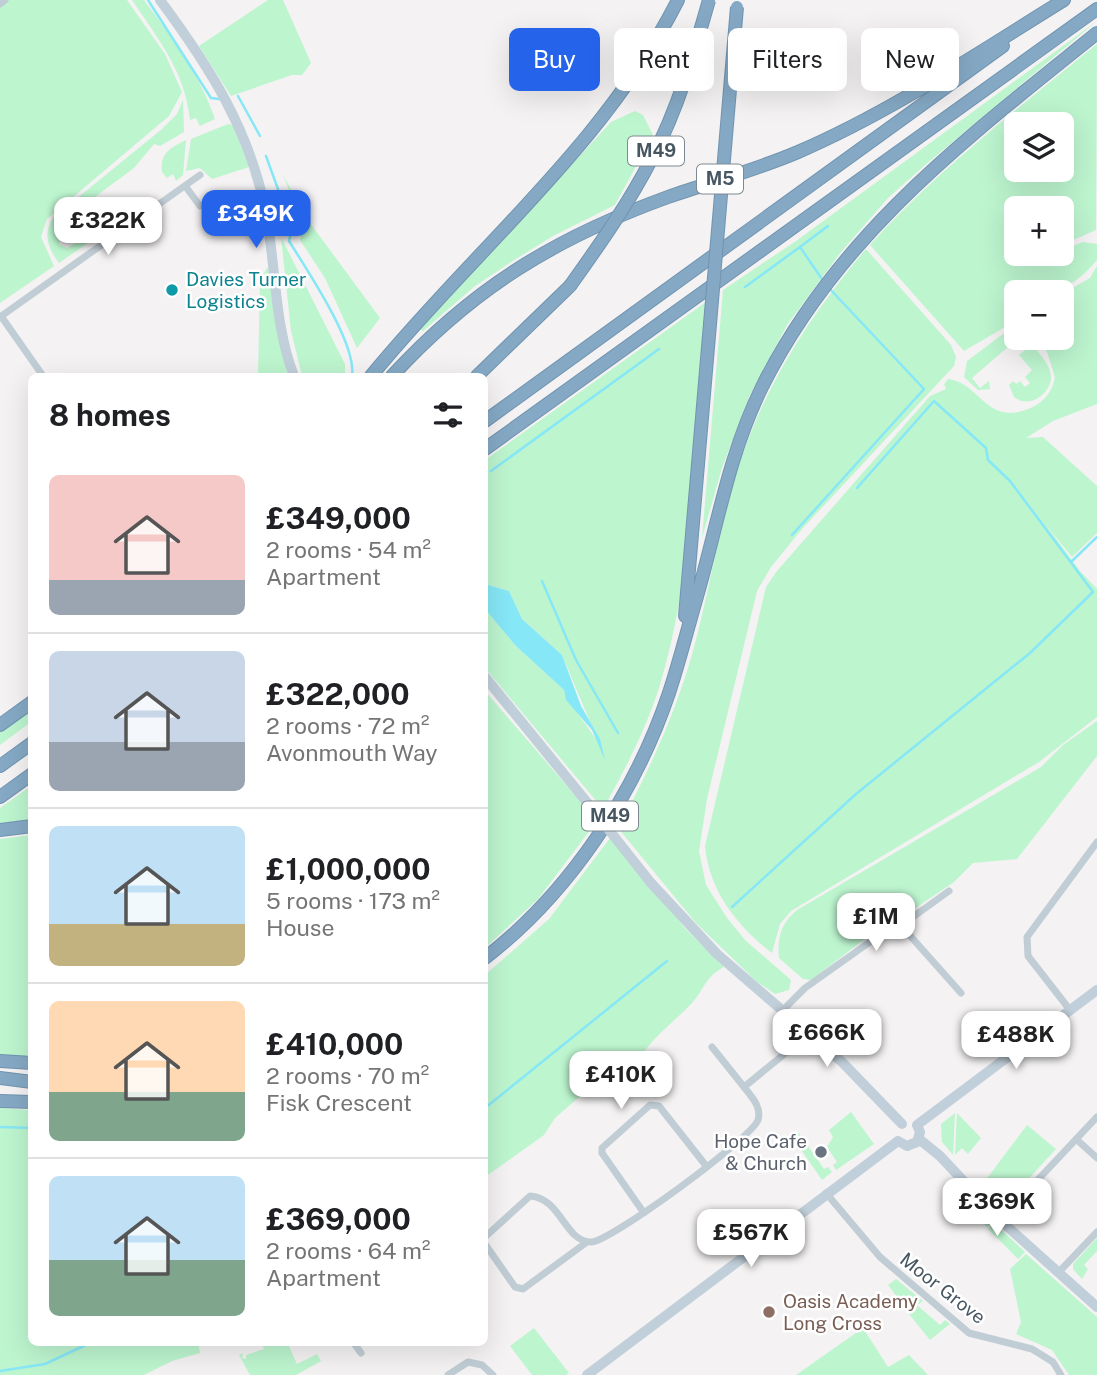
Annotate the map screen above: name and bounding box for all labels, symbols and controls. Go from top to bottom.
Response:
chip: Buy [509,28,600,91]
chip: Rent [614,28,714,91]
chip: Filters [728,28,847,91]
chip: New [861,28,959,91]
map controls [1004,112,1074,350]
button: layers [1004,112,1074,182]
road number: M49 [628,136,684,166]
road number: M5 [697,164,743,194]
pin: £349K [207,190,305,250]
button: + [1004,196,1074,266]
pin: £322K [59,198,157,257]
text: £349K [218,199,294,226]
text: £322K [70,206,146,233]
place label: Davies Turner Logistics [186,268,306,312]
button: − [1004,280,1074,350]
marker: Davies Turner Logistics [164,282,180,298]
icon: filters [429,396,467,434]
text: 8 homes [49,397,171,433]
text: £349,000 [266,500,411,536]
icon: home [105,503,189,587]
text: 2 rooms · 54 m² [266,536,431,563]
text: Apartment [266,563,381,590]
text: £322,000 [266,676,410,712]
icon: home [105,679,189,763]
text: 2 rooms · 72 m² [266,712,429,739]
text: Avonmouth Way [266,739,438,766]
road number: M49 [582,802,638,830]
text: £1,000,000 [266,851,431,887]
icon: home [105,854,189,938]
text: 5 rooms · 173 m² [266,887,440,914]
pin: £1M [842,894,910,953]
text: £1M [853,902,899,929]
text: House [266,914,334,941]
pin: £666K [778,1010,876,1069]
pin: £488K [967,1012,1065,1071]
text: £666K [789,1018,865,1045]
text: £488K [977,1020,1055,1047]
text: £410,000 [266,1026,403,1062]
icon: home [105,1029,189,1113]
pin: £410K [572,1052,670,1111]
text: £410K [585,1060,657,1087]
text: 2 rooms · 70 m² [266,1062,429,1089]
text: Fisk Crescent [266,1089,412,1116]
place label: Hope Cafe & Church [714,1130,807,1174]
marker: Hope Cafe & Church [813,1144,829,1160]
pin: £369K [948,1178,1046,1238]
text: £369K [959,1187,1035,1214]
text: £369,000 [266,1201,411,1237]
icon: home [105,1204,189,1288]
pin: £567K [702,1210,800,1269]
text: £567K [713,1218,789,1245]
text: 2 rooms · 64 m² [266,1237,430,1264]
street label: Moor Grove [896,1248,990,1328]
text: Apartment [266,1264,381,1291]
place label: Oasis Academy Long Cross [783,1290,918,1334]
marker: Oasis Academy Long Cross [761,1304,777,1320]

